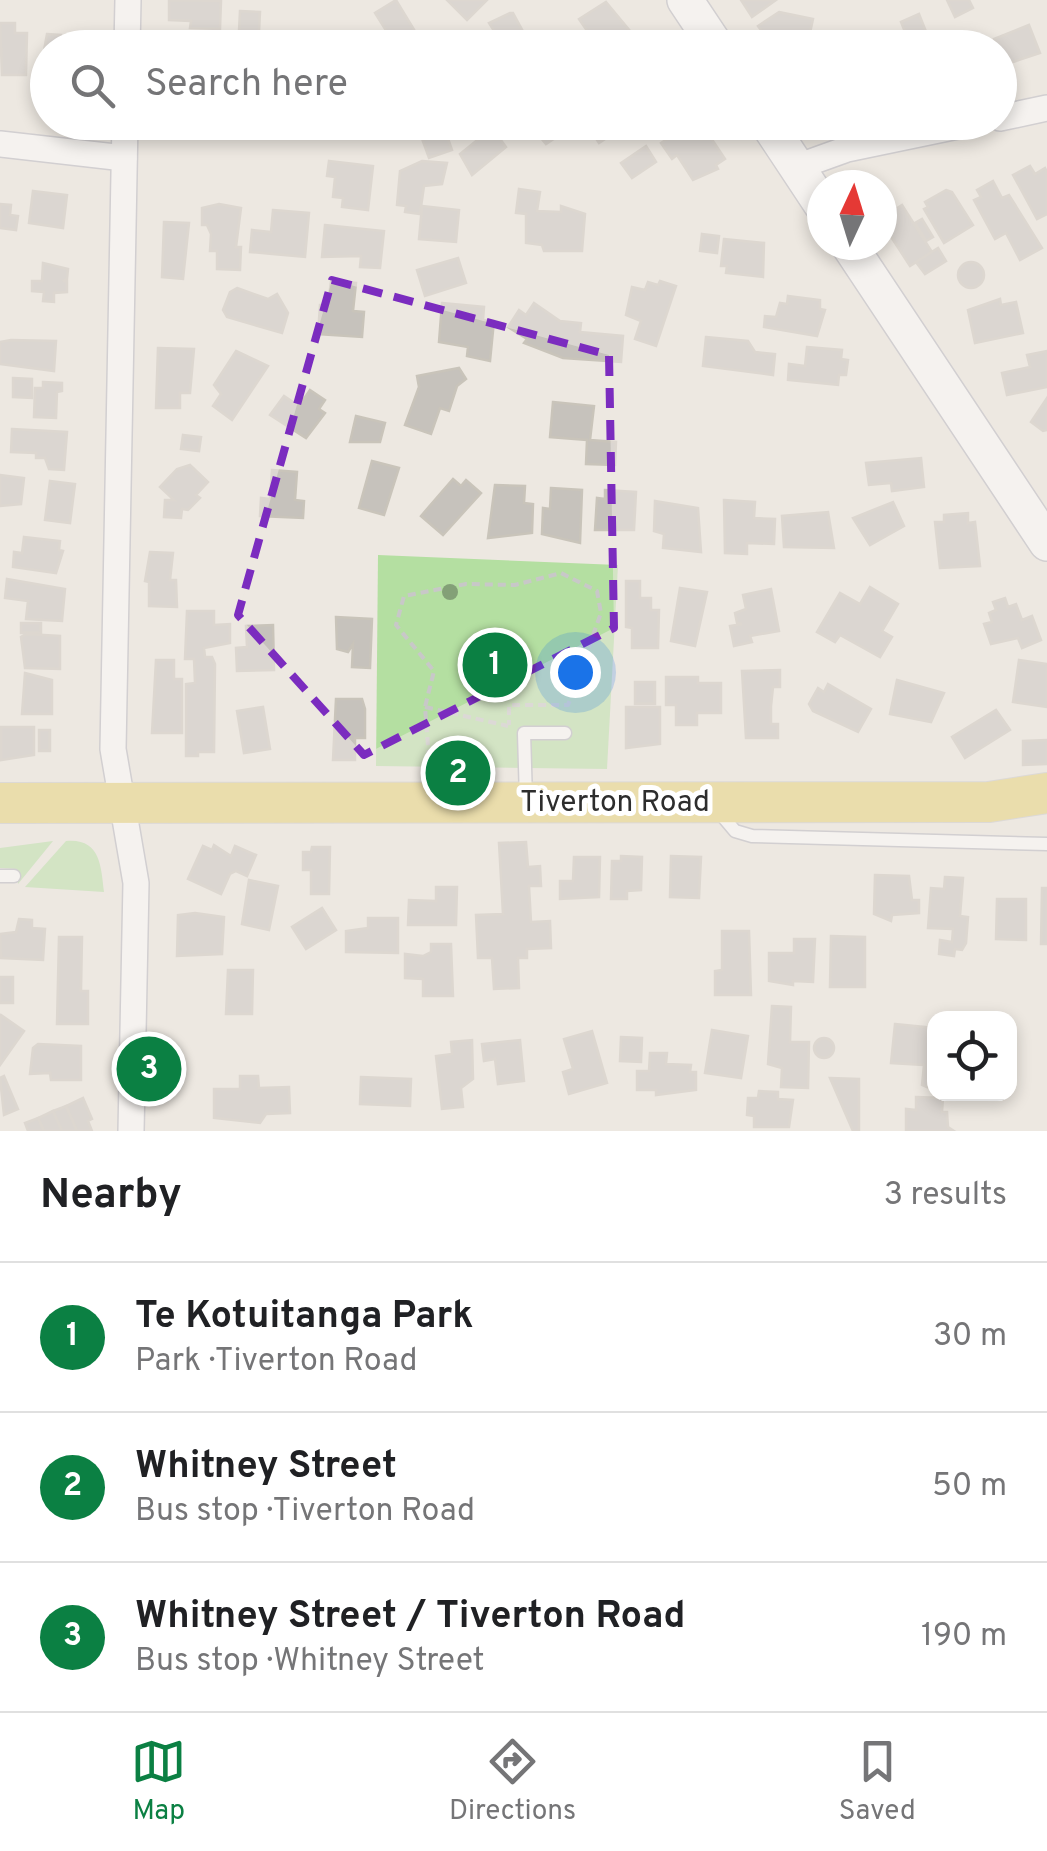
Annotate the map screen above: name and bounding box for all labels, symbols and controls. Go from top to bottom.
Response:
search box [30,30,1017,140]
icon: search [65,58,120,113]
text: Search here [145,61,348,110]
north arrow [807,170,897,260]
pin: 1 [462,628,528,702]
your location [550,647,601,698]
pin: 2 [426,736,490,810]
street label: Tiverton Road [520,785,710,822]
map controls [927,1011,1017,1101]
button: locate [927,1011,1017,1101]
pin: 3 [116,1032,182,1106]
text: Nearby [40,1170,182,1223]
text: 3 results [884,1176,1007,1216]
text: Te Kotuitanga Park [135,1293,473,1342]
text: 1 [66,1317,79,1357]
text: 30 m [933,1317,1007,1357]
text: Park · Tiverton Road [135,1342,417,1382]
text: Whitney Street [135,1443,397,1492]
text: 2 [63,1467,82,1507]
text: 50 m [932,1467,1007,1507]
text: Bus stop · Tiverton Road [135,1492,475,1532]
text: Whitney Street / Tiverton Road [135,1593,685,1642]
text: 3 [63,1617,82,1657]
text: 190 m [921,1617,1007,1657]
text: Bus stop · Whitney Street [135,1642,485,1682]
tab: Map [131,1734,186,1830]
tab: Directions [449,1734,576,1830]
tab: Saved [839,1734,916,1830]

